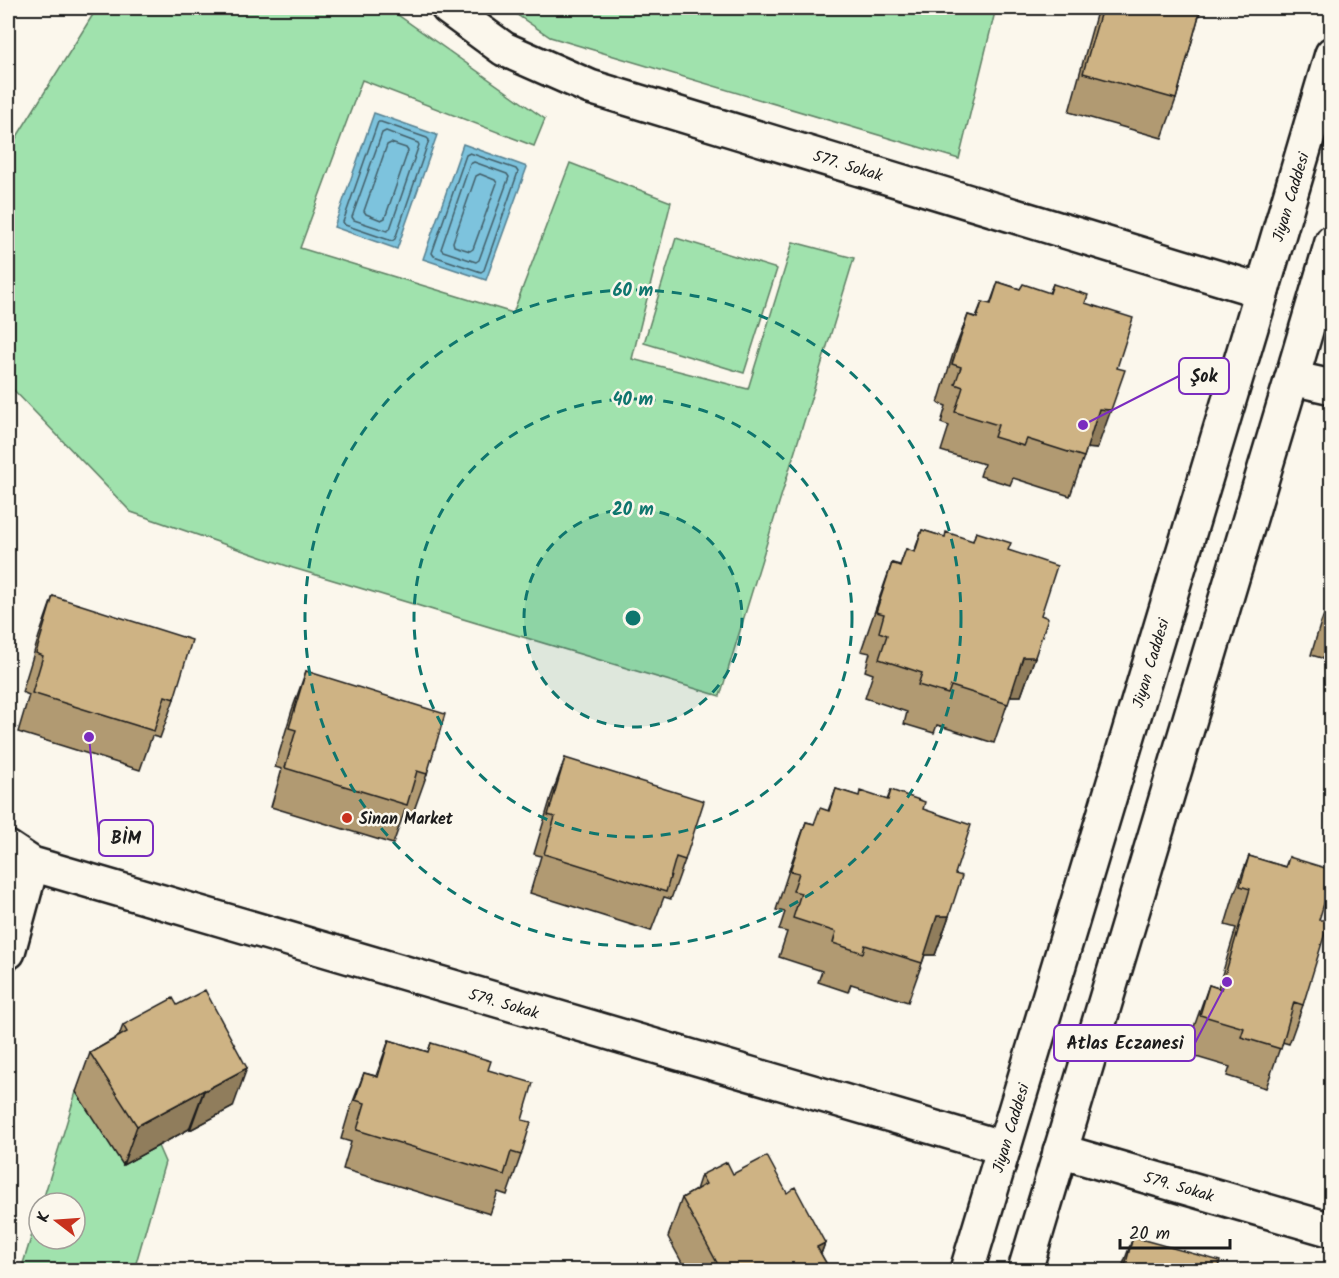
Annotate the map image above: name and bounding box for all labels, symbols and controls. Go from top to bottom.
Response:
street label: 577. Sokak [810,144,886,189]
street label: Jiyan Caddesi [1266,149,1317,245]
text: 60 m [613,277,654,306]
callout: Şok [1179,358,1229,394]
text: Şok [1191,363,1219,392]
text: 40 m [613,386,654,415]
text: 20 m [612,496,654,525]
centre of rings [623,608,643,628]
street label: Jiyan Caddesi [1126,615,1177,711]
place label: Sinan Market [359,807,454,832]
marker: Sinan Market [340,811,354,825]
callout: BİM [99,820,153,856]
text: BİM [111,825,142,854]
street label: 579. Sokak [465,982,542,1027]
callout: Atlas Eczanesi [1054,1025,1195,1061]
text: Atlas Eczanesi [1066,1030,1184,1059]
street label: Jiyan Caddesi [986,1080,1037,1176]
street label: 579. Sokak [1140,1165,1217,1210]
north arrow [27,1191,87,1251]
text: K [31,1208,58,1225]
scale bar [1120,1212,1230,1250]
text: 20 m [1129,1220,1170,1249]

